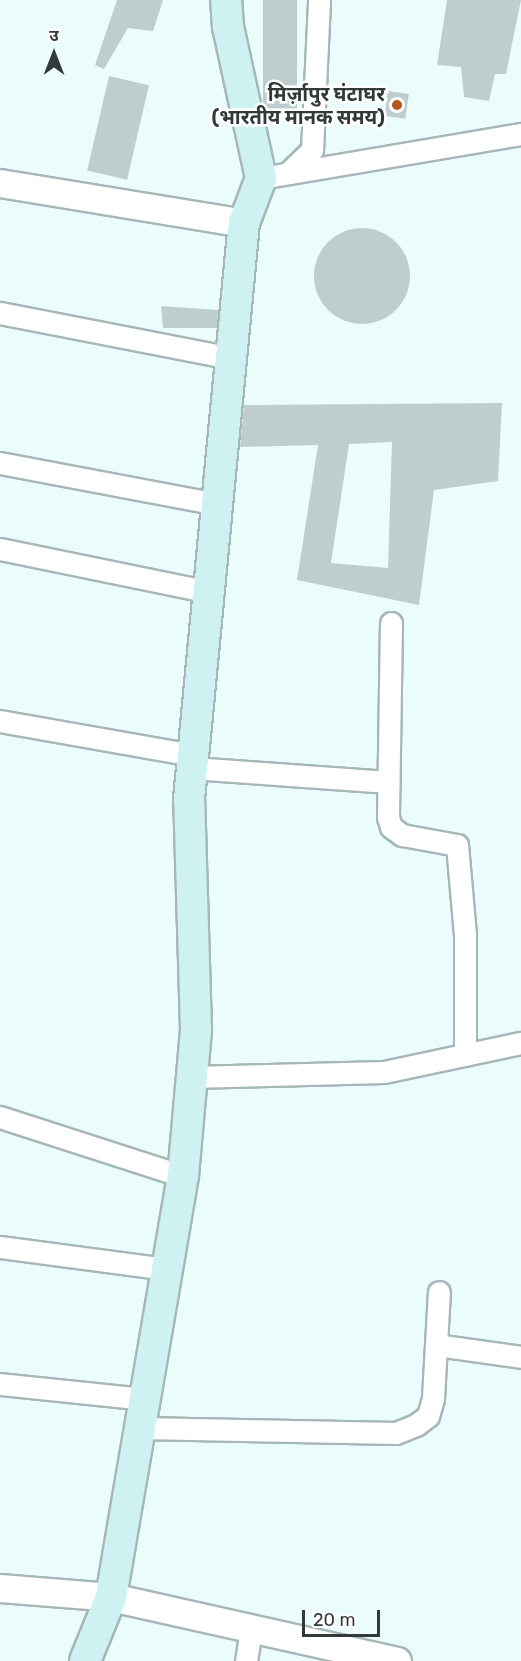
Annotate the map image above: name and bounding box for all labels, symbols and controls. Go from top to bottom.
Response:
north arrow [24,24,84,84]
text: उ [49,26,59,45]
place label: मिर्ज़ापुर घंटाघर (भारतीय मानक समय) [212,82,385,129]
marker: मिर्ज़ापुर घंटाघर (भारतीय मानक समय) [390,98,404,112]
scale bar [305,1598,383,1636]
text: 20 m [313,1609,355,1631]

